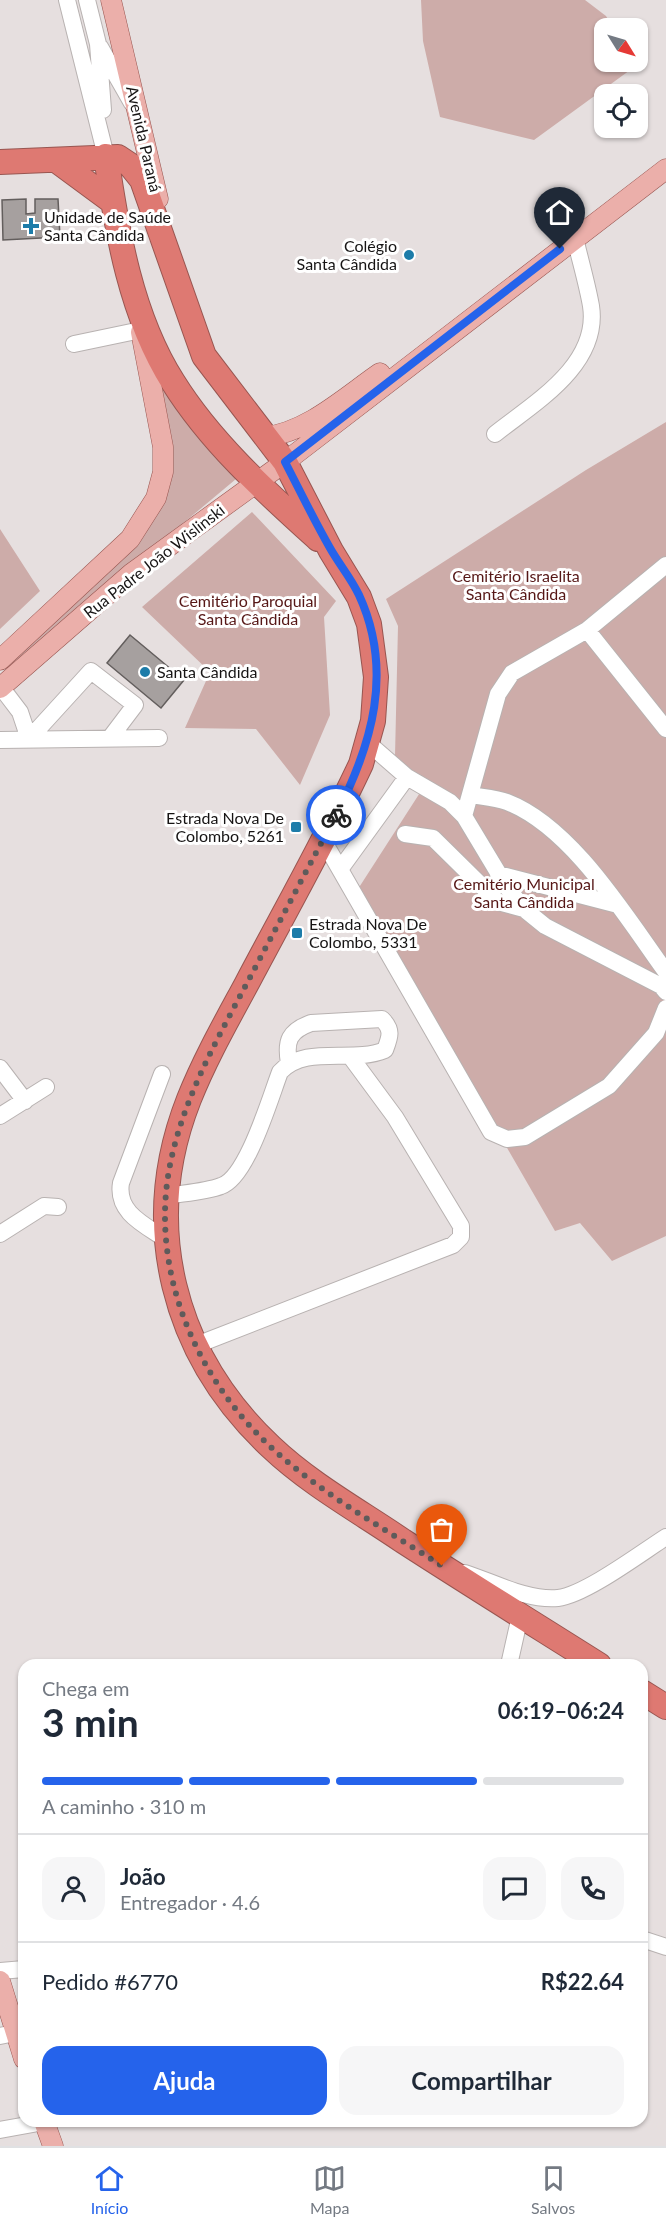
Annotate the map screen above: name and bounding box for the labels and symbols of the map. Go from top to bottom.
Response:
north arrow [594,18,648,72]
street label: Avenida Paraná [123,84,166,194]
pin [534,187,585,249]
place label: Unidade de Saúde Santa Cândida [44,207,171,244]
marker: Unidade de Saúde Santa Cândida [22,217,40,235]
place label: Colégio Santa Cândida [297,236,397,273]
marker: Colégio Santa Cândida [402,248,416,262]
street label: Rua Padre João Wislinski [79,500,228,622]
park label: Cemitério Israelita Santa Cândida [452,566,580,603]
park label: Cemitério Paroquial Santa Cândida [179,591,317,628]
place label: Santa Cândida [157,662,257,681]
marker: Santa Cândida [138,665,152,679]
courier [306,785,366,845]
place label: Estrada Nova De Colombo, 5261 [166,808,284,845]
marker: Estrada Nova De Colombo, 5261 [289,820,303,834]
park label: Cemitério Municipal Santa Cândida [453,874,595,911]
place label: Estrada Nova De Colombo, 5331 [309,914,427,951]
marker: Estrada Nova De Colombo, 5331 [290,926,304,940]
pin [416,1504,467,1566]

